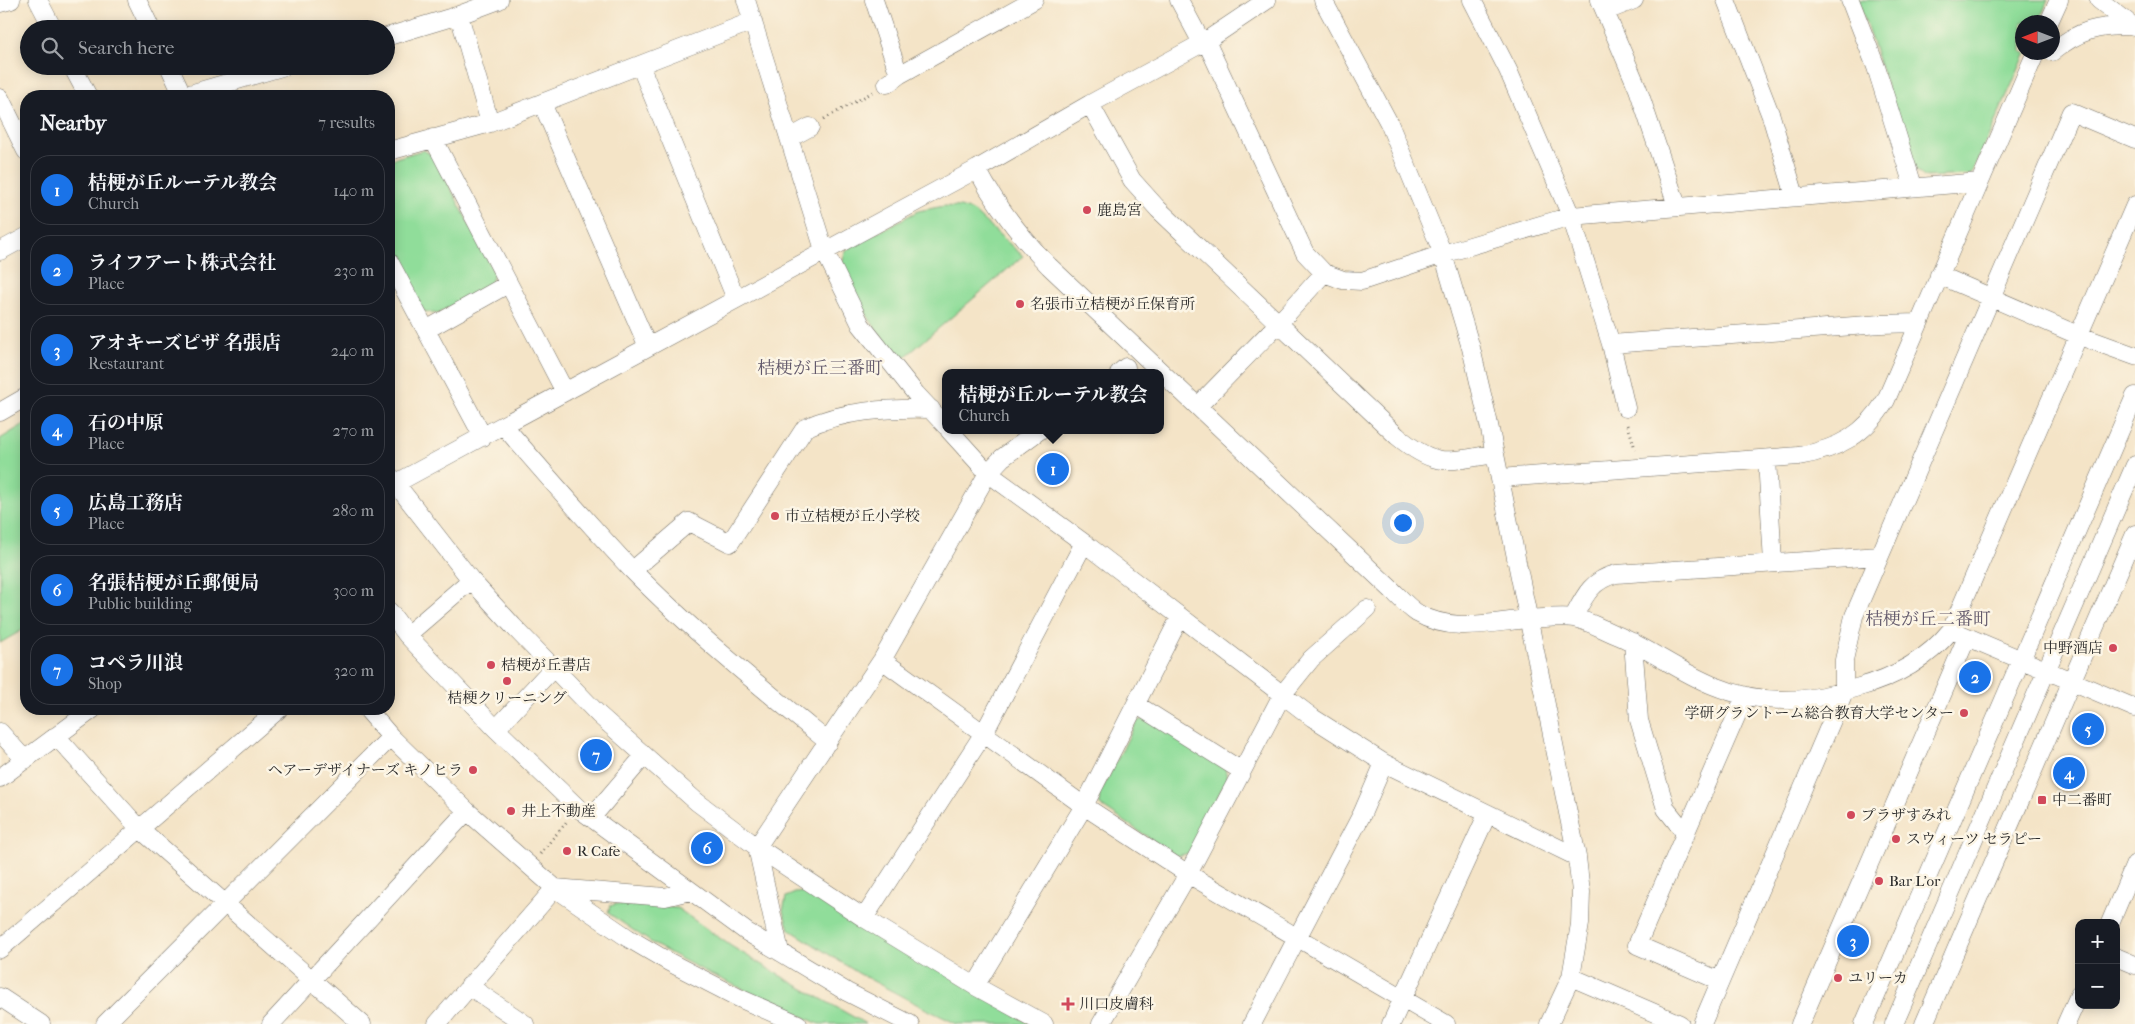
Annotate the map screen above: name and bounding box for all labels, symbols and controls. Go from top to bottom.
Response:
north arrow [2015,15,2060,60]
search box [20,20,395,75]
icon: search [38,34,66,62]
text: Search here [78,37,174,59]
text: Nearby [40,111,106,135]
text: 7 results [318,113,375,132]
text: 桔梗が丘ルーテル教会 [88,172,277,194]
text: 1 [54,181,60,200]
text: 140 m [333,181,374,200]
text: Church [88,194,139,213]
place label: 鹿島宮 [1097,201,1142,219]
marker: 鹿島宮 [1081,204,1093,216]
text: ライフアート株式会社 [88,252,276,274]
text: 2 [53,261,61,280]
text: 230 m [334,261,374,280]
text: Place [88,274,124,293]
place label: 名張市立桔梗が丘保育所 [1030,295,1195,313]
marker: 名張市立桔梗が丘保育所 [1014,298,1026,310]
text: アオキーズピザ 名張店 [88,332,281,354]
text: 3 [54,341,60,360]
text: 240 m [331,341,374,360]
text: Restaurant [88,354,164,373]
district label: 桔梗が丘三番町 [757,358,883,379]
popup [942,369,1164,434]
text: 桔梗が丘ルーテル教会 [958,384,1148,406]
text: Church [958,406,1010,425]
text: 石の中原 [88,412,164,434]
text: 4 [52,421,62,440]
text: 270 m [333,421,374,440]
text: Place [88,434,124,453]
pin: 1 [1037,450,1069,488]
text: 広島工務店 [88,492,183,514]
text: 5 [54,501,60,520]
text: 280 m [332,501,374,520]
place label: 市立桔梗が丘小学校 [785,507,920,525]
marker: 市立桔梗が丘小学校 [769,510,781,522]
your location [1390,510,1416,536]
text: Place [88,514,124,533]
text: 名張桔梗が丘郵便局 [88,572,259,594]
text: 6 [53,581,61,600]
text: 300 m [333,581,374,600]
text: Public building [88,594,192,613]
district label: 桔梗が丘二番町 [1865,609,1991,630]
place label: 中野酒店 [2043,639,2103,657]
marker: 中野酒店 [2107,642,2119,654]
text: コペラ川浪 [88,652,183,674]
place label: 桔梗が丘書店 [501,656,591,674]
pin: 2 [1959,658,1991,696]
marker: 桔梗が丘書店 [485,659,497,671]
text: 7 [53,661,61,680]
text: 320 m [334,661,374,680]
text: Shop [88,674,122,693]
marker: 桔梗クリーニング [501,675,513,687]
place label: 桔梗クリーニング [447,689,567,707]
place label: 学研グラントーム総合教育大学センター [1685,704,1954,722]
marker: 学研グラントーム総合教育大学センター [1958,707,1970,719]
pin: 5 [2072,710,2104,748]
pin: 7 [580,736,612,774]
pin: 4 [2053,754,2085,792]
place label: ヘアーデザイナーズ キノヒラ [268,761,463,779]
marker: ヘアーデザイナーズ キノヒラ [467,764,479,776]
place label: 中二番町 [2052,791,2112,809]
marker: 中二番町 [2036,794,2048,806]
place label: 井上不動産 [521,802,596,820]
marker: 井上不動産 [505,805,517,817]
place label: プラザすみれ [1861,806,1951,824]
marker: プラザすみれ [1845,809,1857,821]
pin: 6 [691,829,723,867]
place label: スウィーツ セラピー [1906,830,2042,848]
marker: スウィーツ セラピー [1890,833,1902,845]
place label: R Cafe [577,842,621,860]
marker: R Cafe [561,845,573,857]
place label: Bar L'or [1889,872,1941,890]
marker: Bar L'or [1873,875,1885,887]
map controls [2075,919,2120,1009]
button: + [2075,919,2120,964]
pin: 3 [1837,922,1869,960]
button: − [2075,964,2120,1009]
place label: ユリーカ [1848,969,1908,987]
marker: ユリーカ [1832,972,1844,984]
place label: 川口皮膚科 [1079,995,1154,1013]
marker: 川口皮膚科 [1061,997,1075,1011]

